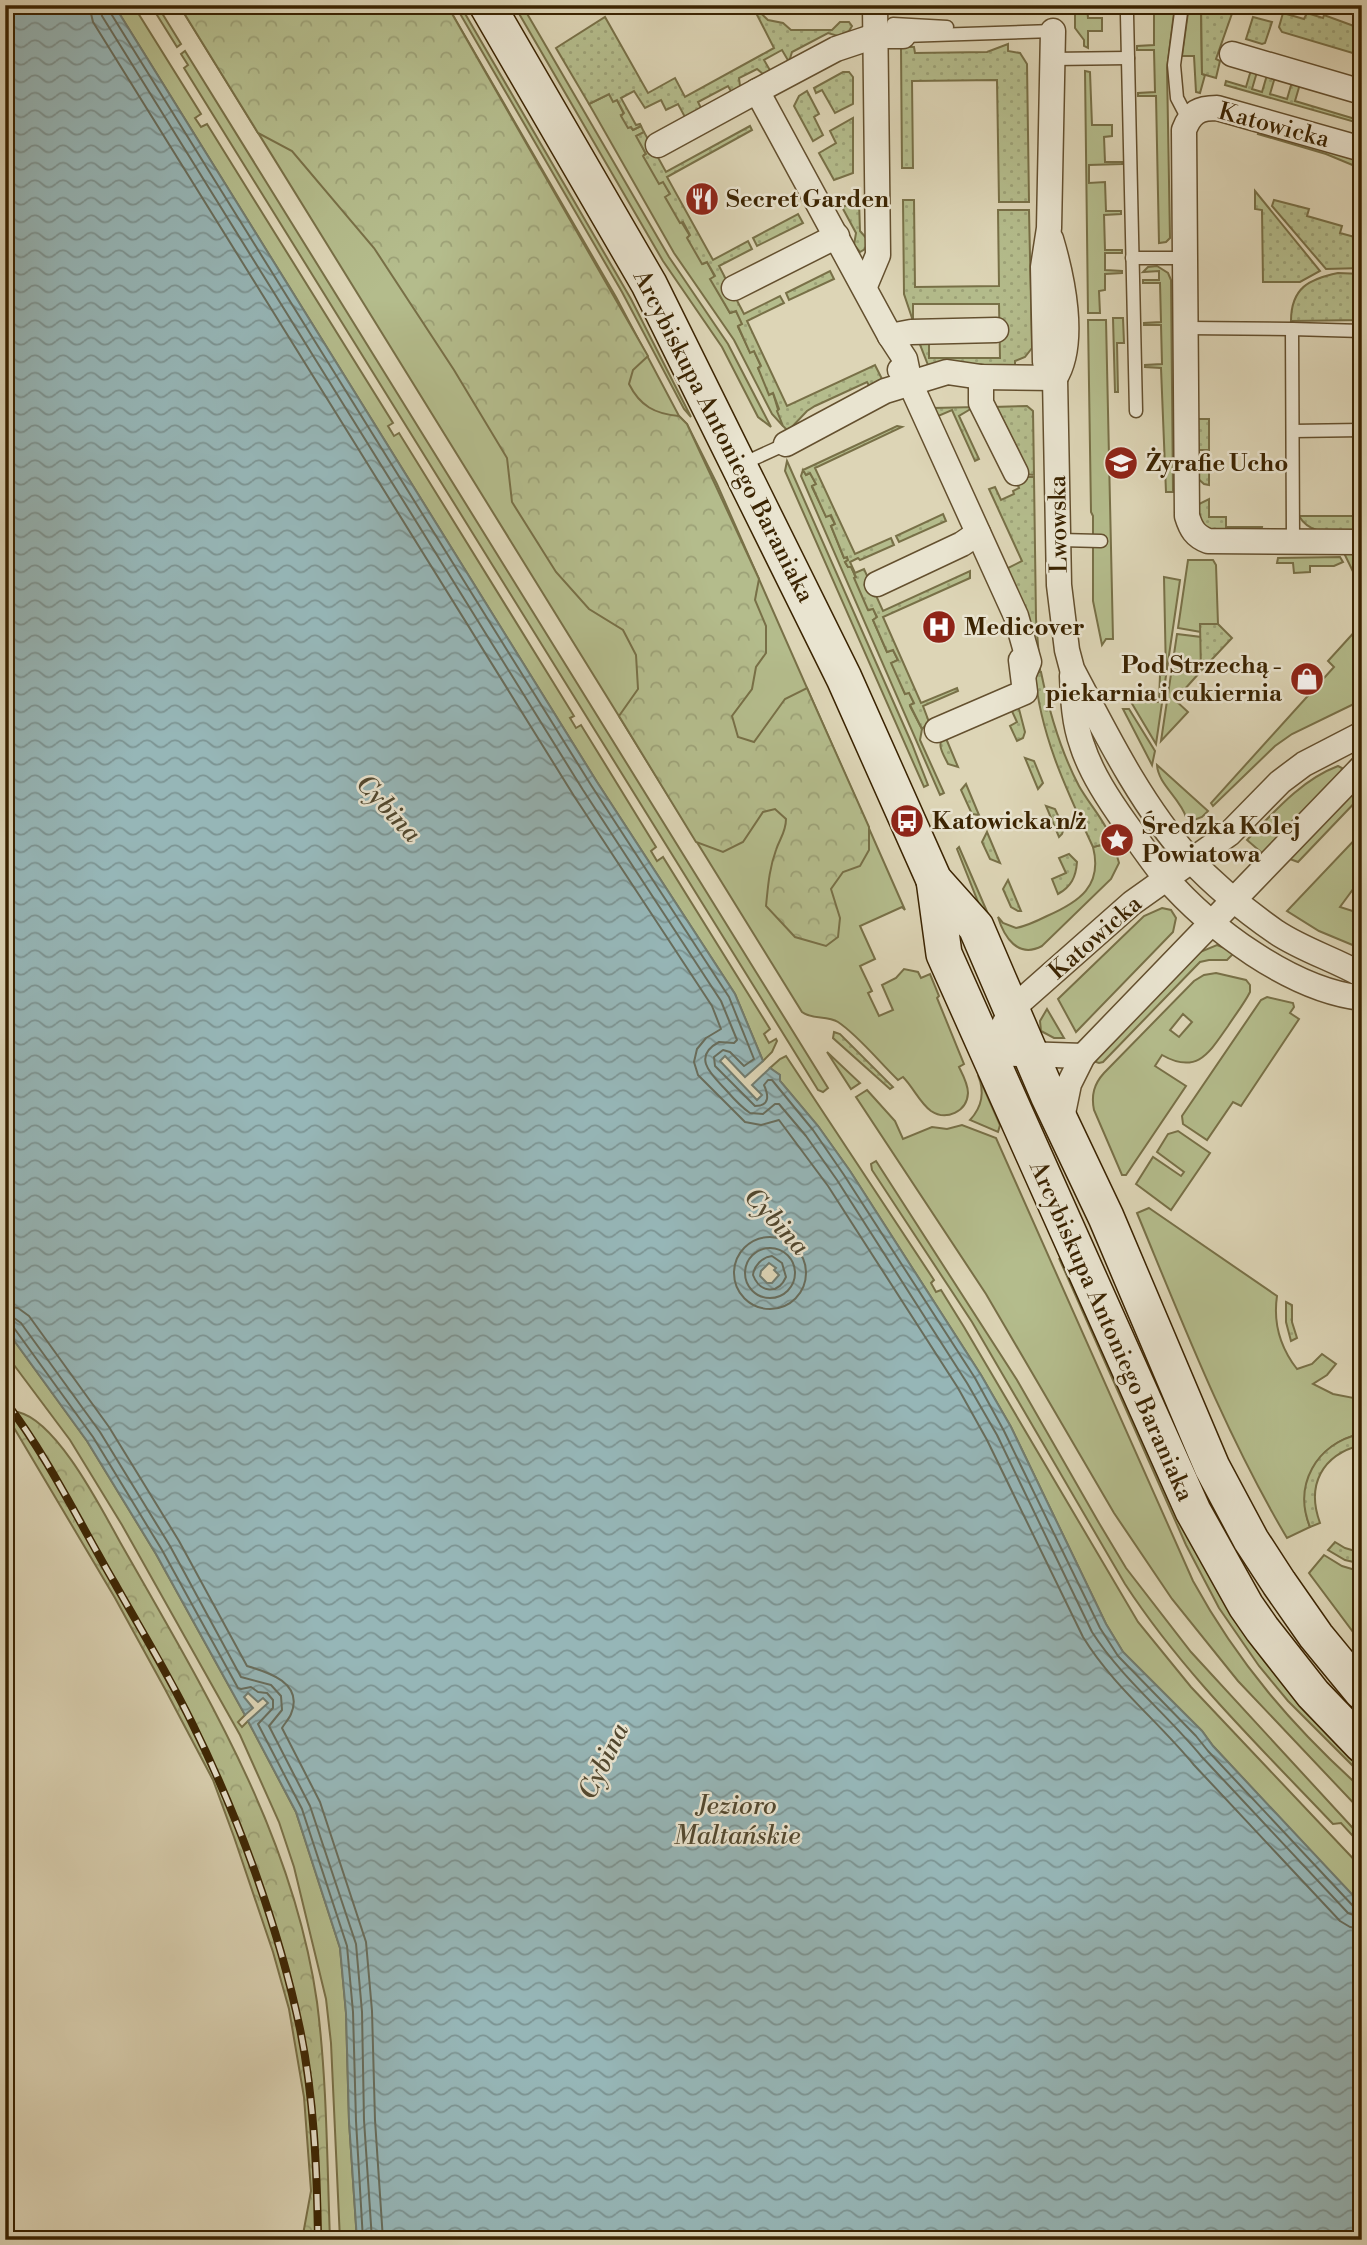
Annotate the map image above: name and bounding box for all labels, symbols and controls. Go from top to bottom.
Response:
street label: Katowicka [1215,97,1333,155]
restaurant icon: Secret Garden [683,180,721,218]
place label: Secret Garden [726,185,889,215]
street label: Arcybiskupa Antoniego Baraniaka [625,264,821,609]
school or university icon: Żyrafie Ucho [1102,444,1140,482]
place label: Żyrafie Ucho [1146,447,1288,479]
street label: Lwowska [1043,474,1075,573]
hospital icon: Medicover [920,608,958,646]
place label: Medicover [964,613,1085,643]
place label: Pod Strzechą - piekarnia i cukiernia [1045,651,1283,709]
shop icon: Pod Strzechą - piekarnia i cukiernia [1288,660,1326,698]
water label: Cybina [349,768,428,850]
bus stop icon: Katowicka n/ż [888,802,926,840]
place label: Katowicka n/ż [932,807,1087,837]
place label: Średzka Kolej Powiatowa [1142,810,1301,870]
place icon: Średzka Kolej Powiatowa [1098,821,1136,859]
street label: Katowicka [1043,889,1149,986]
street label: Arcybiskupa Antoniego Baraniaka [1022,1156,1200,1507]
water label: Cybina [737,1181,816,1263]
water label: Cybina [572,1717,636,1805]
water label: Jezioro Maltańskie [674,1790,800,1852]

